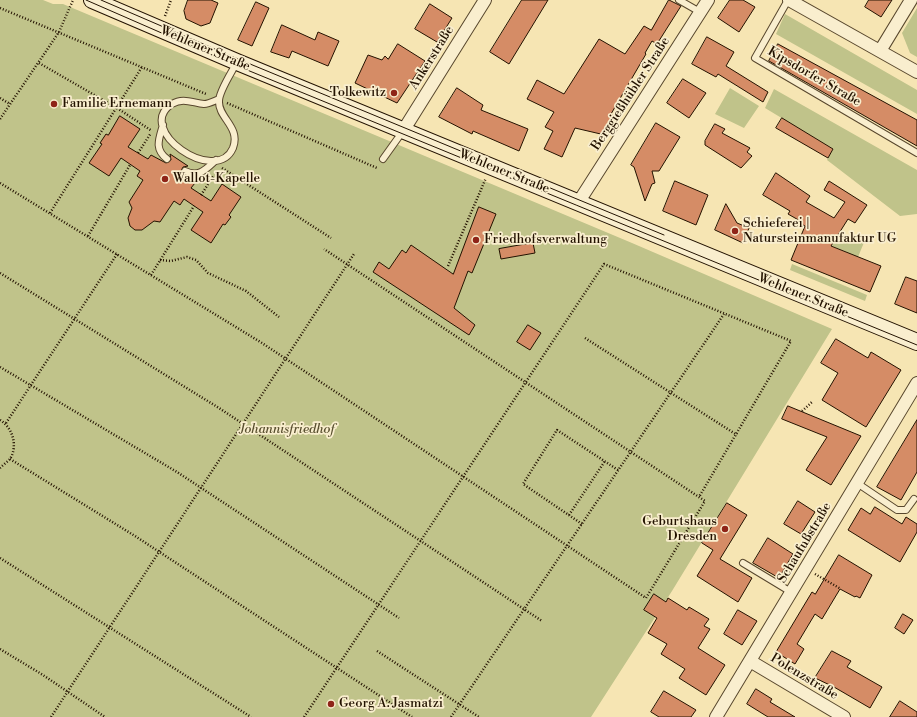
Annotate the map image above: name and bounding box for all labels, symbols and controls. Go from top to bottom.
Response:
street label: Wehlener Straße [158,23,252,75]
street label: Ankerstraße [406,23,458,93]
street label: Berggießhübler Straße [588,34,674,154]
street label: Kipsdorfer Straße [765,44,863,110]
place label: Tolkewitz [330,85,386,101]
marker: Tolkewitz [389,88,399,98]
place label: Familie Ernemann [62,96,172,112]
marker: Familie Ernemann [49,99,59,109]
street label: Wehlener Straße [456,147,552,197]
place label: Wallot-Kapelle [173,171,260,187]
marker: Wallot-Kapelle [160,174,170,184]
place label: Schieferei | Natursteinmanufaktur UG [743,216,896,247]
marker: Schieferei | Natursteinmanufaktur UG [730,226,740,236]
place label: Friedhofsverwaltung [484,232,607,248]
marker: Friedhofsverwaltung [471,235,481,245]
street label: Wehlener Straße [755,271,851,321]
park label: Johannisfriedhof [240,422,334,438]
street label: Schaufußstraße [775,500,835,586]
place label: Geburtshaus Dresden [642,514,717,545]
marker: Geburtshaus Dresden [720,524,730,534]
street label: Polenzstraße [767,651,841,703]
place label: Georg A. Jasmatzi [339,696,443,712]
marker: Georg A. Jasmatzi [326,699,336,709]

